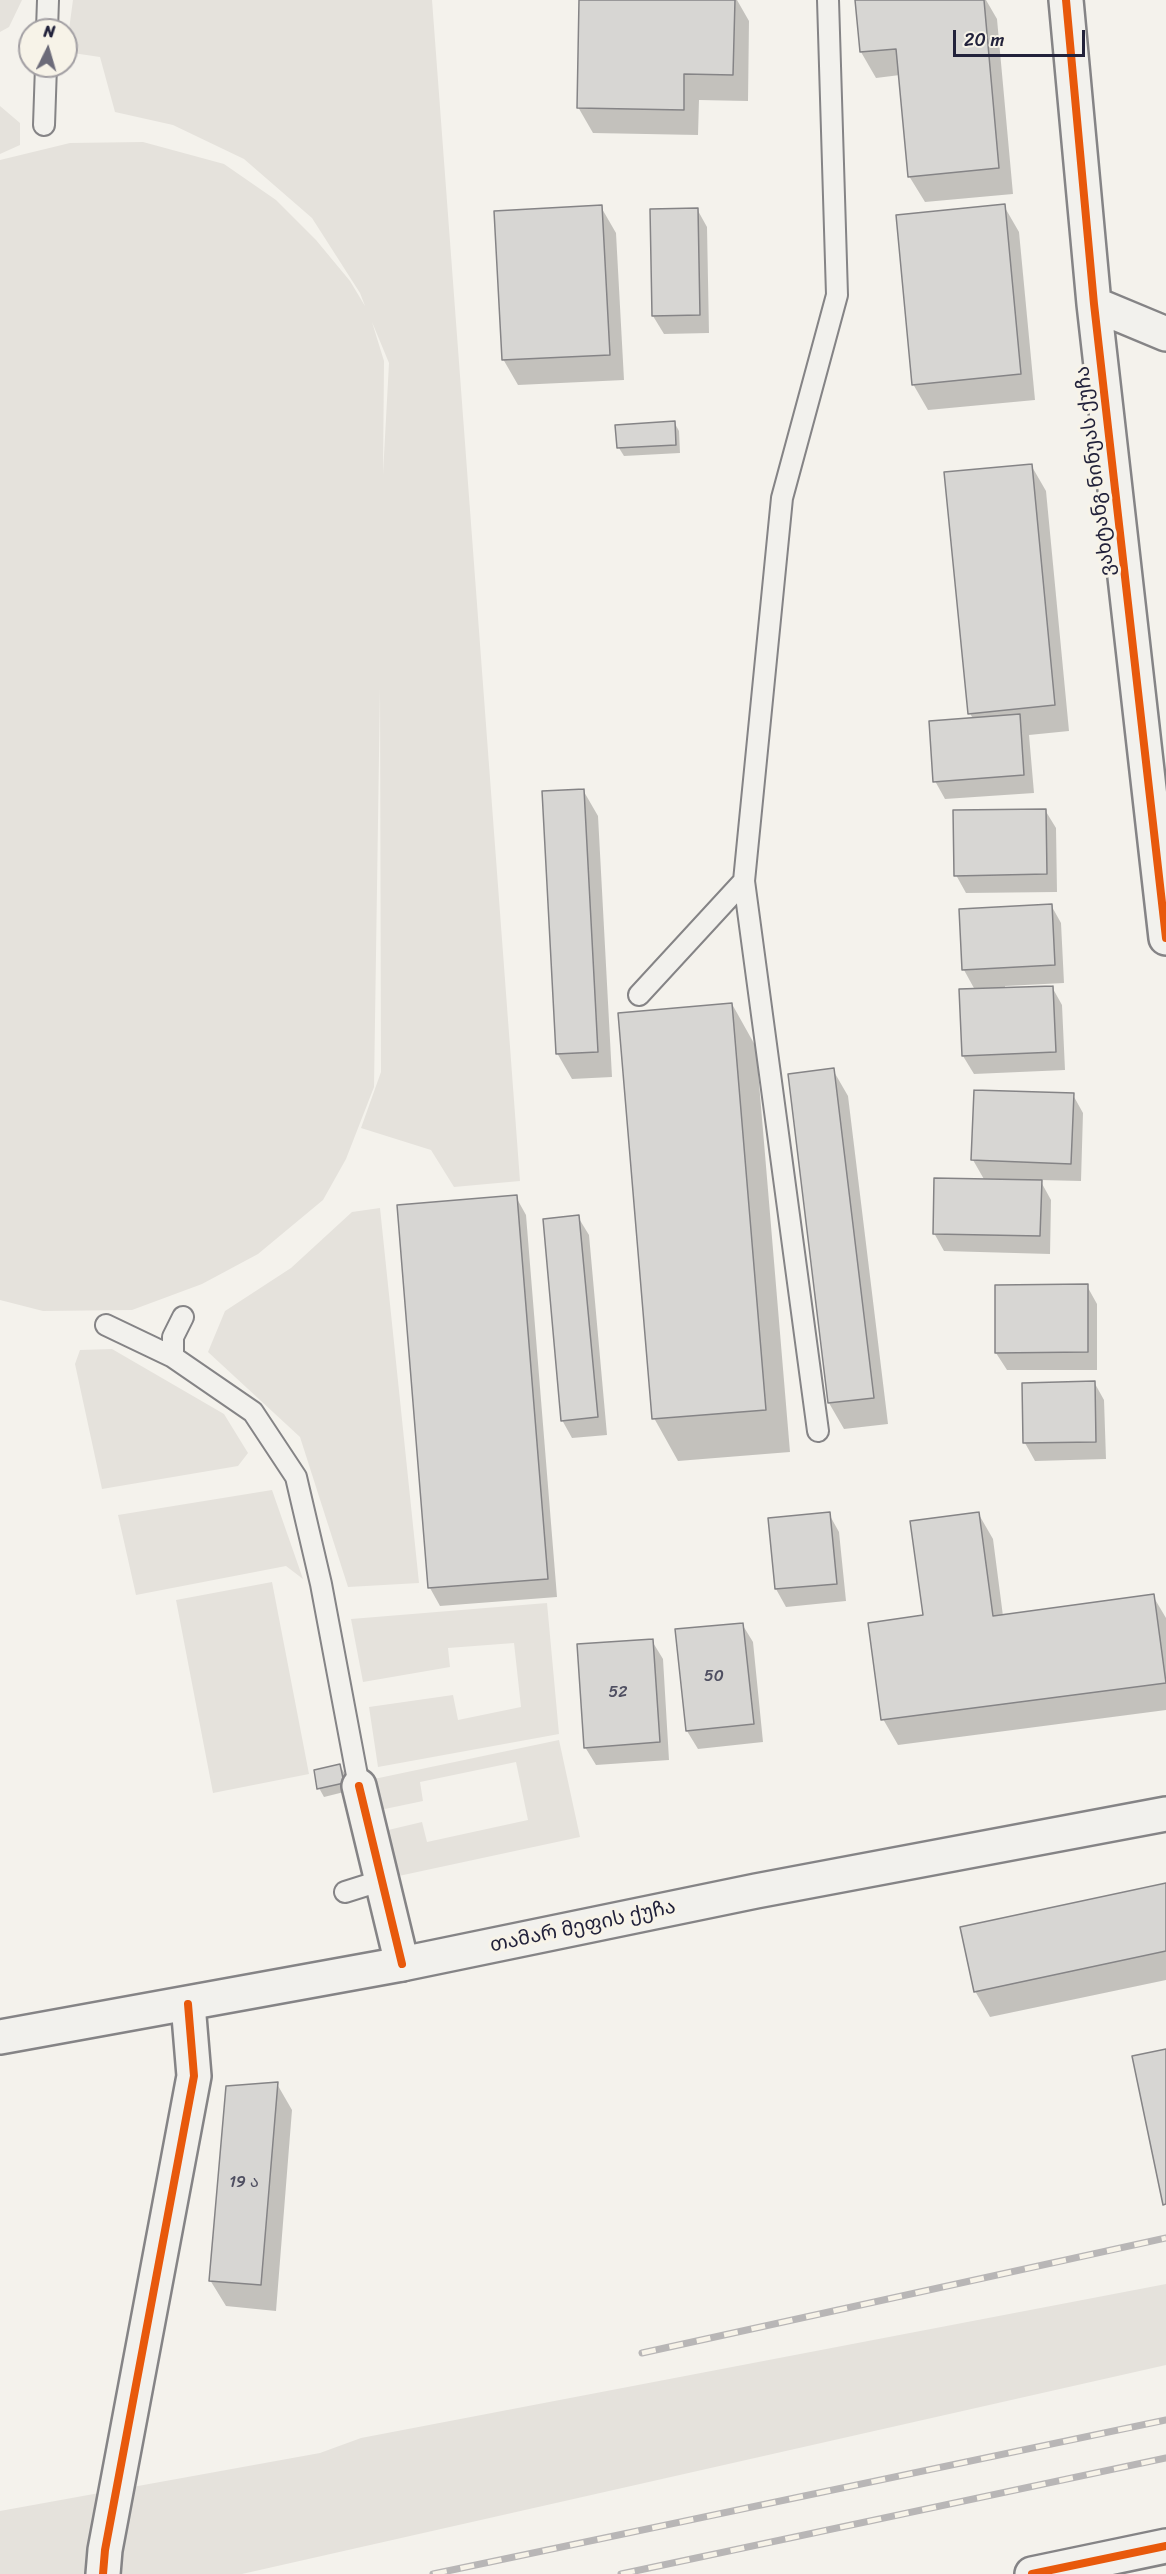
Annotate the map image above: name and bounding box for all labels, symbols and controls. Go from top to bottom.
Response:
text: N [43,17,56,46]
north arrow [18,18,78,78]
scale bar [956,18,1088,56]
text: 20 m [964,24,1004,56]
street label: ვახტანგ ნინუას ქუჩა [1071,364,1121,578]
house number: 50 [704,1667,724,1687]
house number: 52 [608,1683,628,1703]
street label: თამარ მეფის ქუჩა [488,1896,678,1958]
house number: 19 ა [229,2173,259,2193]

